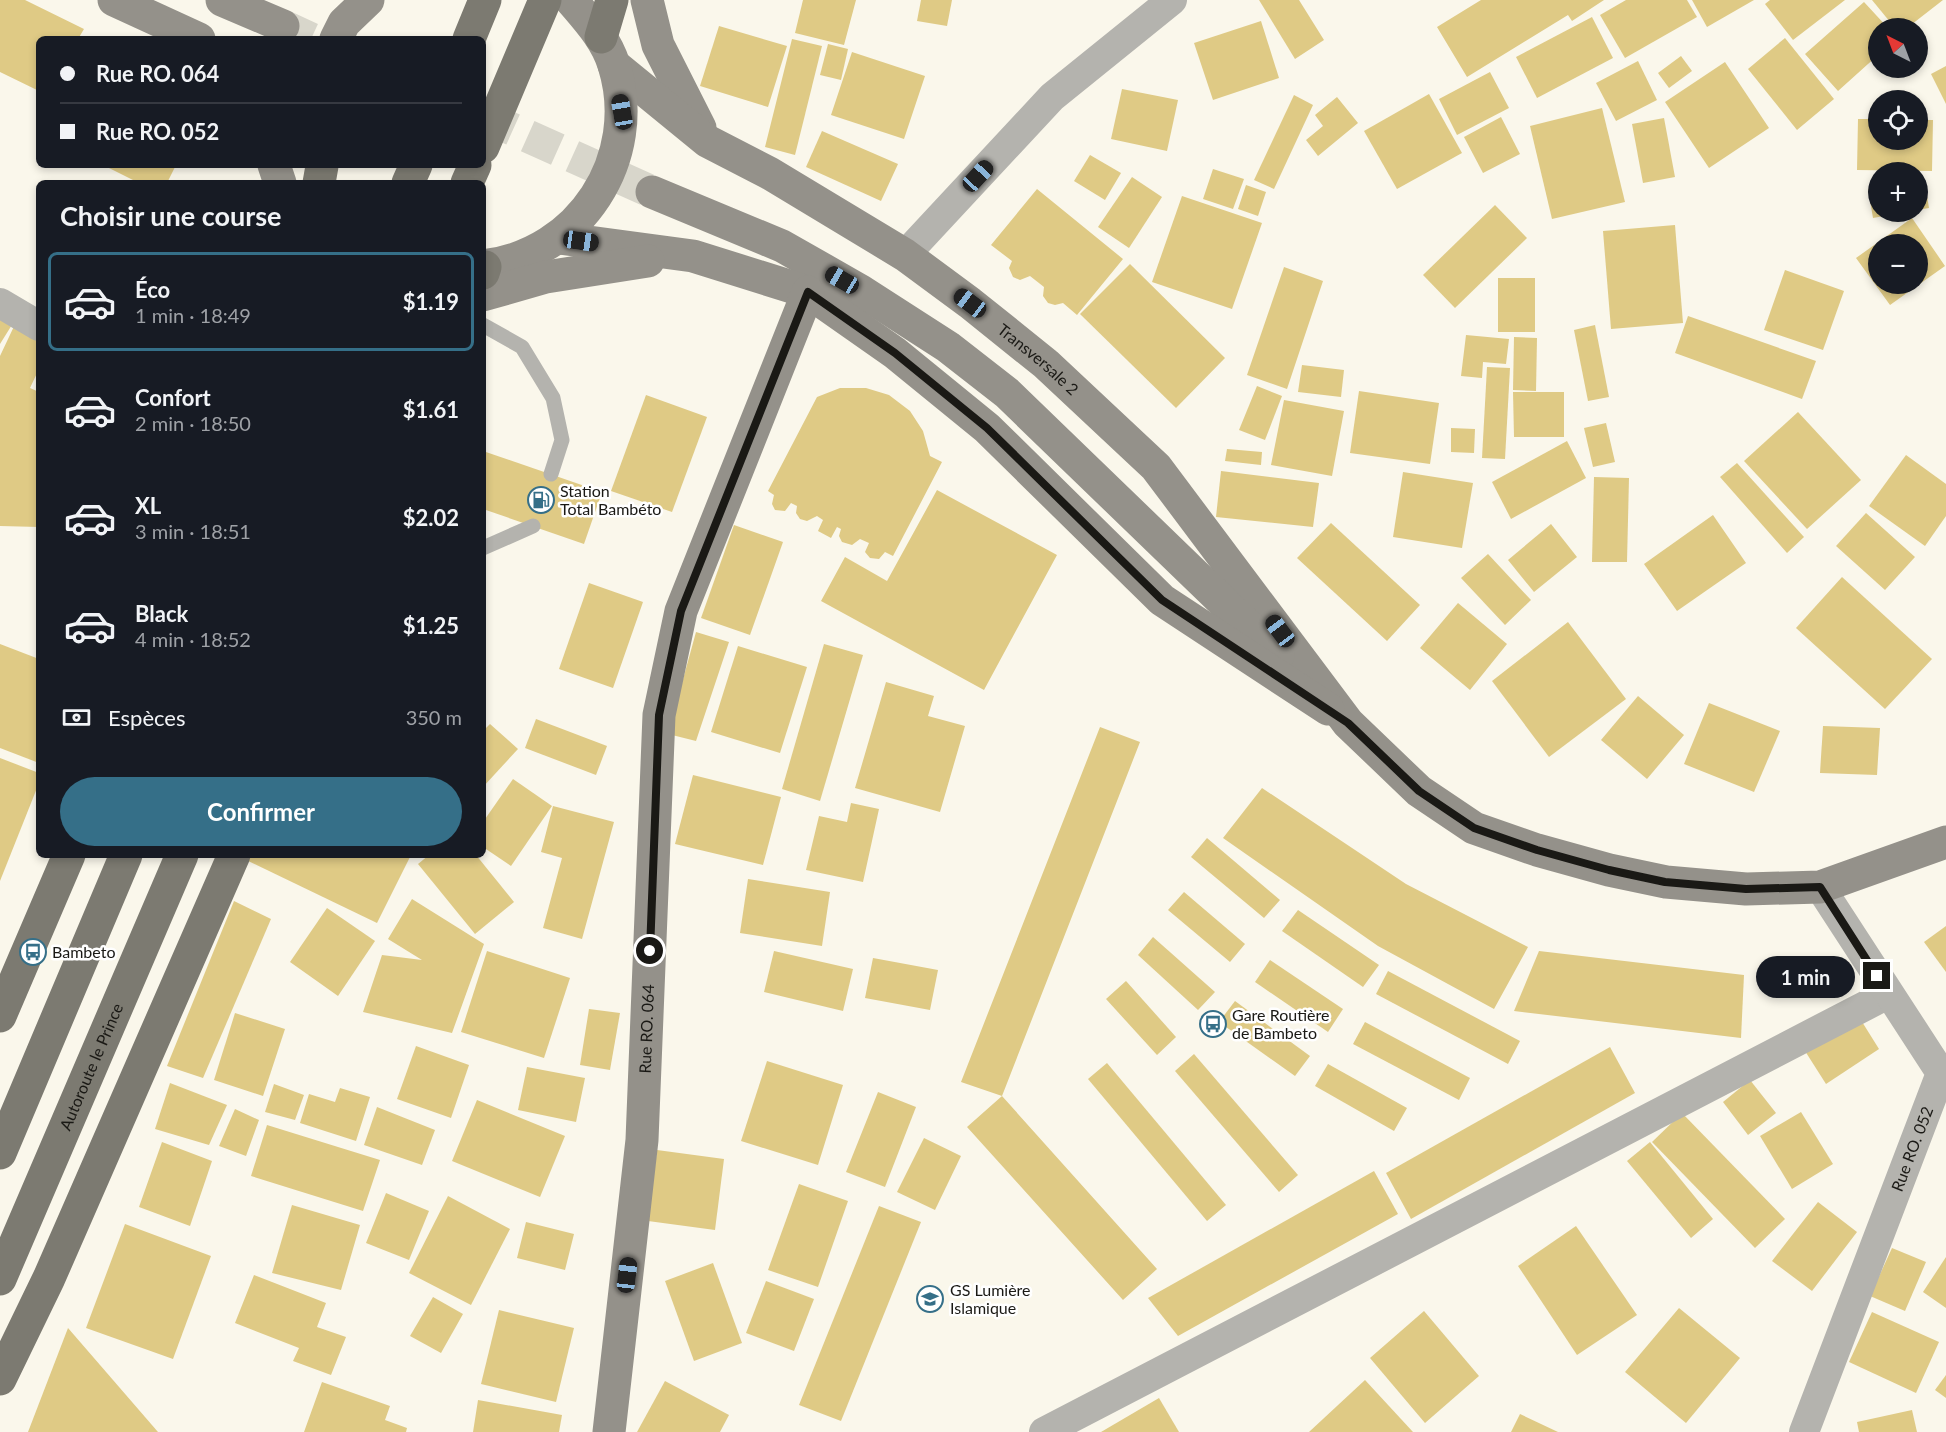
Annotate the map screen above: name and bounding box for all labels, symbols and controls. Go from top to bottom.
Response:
north arrow [1868,18,1928,78]
map controls [1868,18,1928,294]
text: Rue RO. 064 [96,60,219,87]
button: locate [1868,90,1928,150]
car [610,93,634,131]
text: Rue RO. 052 [96,118,219,145]
car [959,157,997,195]
button: + [1868,162,1928,222]
text: Choisir une course [60,199,282,232]
car [562,230,600,252]
button: − [1868,234,1928,294]
car [822,263,862,297]
icon: car [63,275,117,329]
text: Éco [135,276,170,303]
car [950,285,990,321]
text: $1.19 [403,288,459,315]
text: 1 min · 18:49 [135,303,251,327]
street label: Transversale 2 [994,319,1083,399]
icon: car [63,383,117,437]
text: Confort [135,384,211,411]
text: $1.61 [403,396,459,423]
text: 2 min · 18:50 [135,411,251,435]
place label: Station Total Bambéto [560,481,661,518]
fuel station icon: Station Total Bambéto [526,485,556,515]
icon: car [63,491,117,545]
text: XL [135,492,161,519]
text: $2.02 [403,504,459,531]
text: 3 min · 18:51 [135,519,251,543]
icon: car [63,599,117,653]
text: Black [135,600,188,627]
car [1262,611,1298,651]
text: $1.25 [403,612,459,639]
text: 4 min · 18:52 [135,627,251,651]
icon: cash [60,701,93,734]
text: Espèces [108,704,185,731]
text: 350 m [406,705,462,729]
button: Confirmer [60,777,462,846]
bus stop icon: Bambeto [18,937,48,967]
route start [636,937,663,964]
place label: Bambeto [52,942,115,961]
callout: 1 min [1757,955,1856,997]
route end [1863,962,1890,989]
text: 1 min [1781,965,1830,989]
street label: Rue RO. 064 [635,984,657,1074]
street label: Autoroute le Prince [55,1000,126,1133]
place label: Gare Routière de Bambeto [1232,1005,1329,1042]
bus stop icon: Gare Routière de Bambeto [1198,1009,1228,1039]
street label: Rue RO. 052 [1887,1104,1936,1194]
car [616,1256,638,1294]
place label: GS Lumière Islamique [950,1280,1031,1317]
school or university icon: GS Lumière Islamique [915,1284,945,1314]

